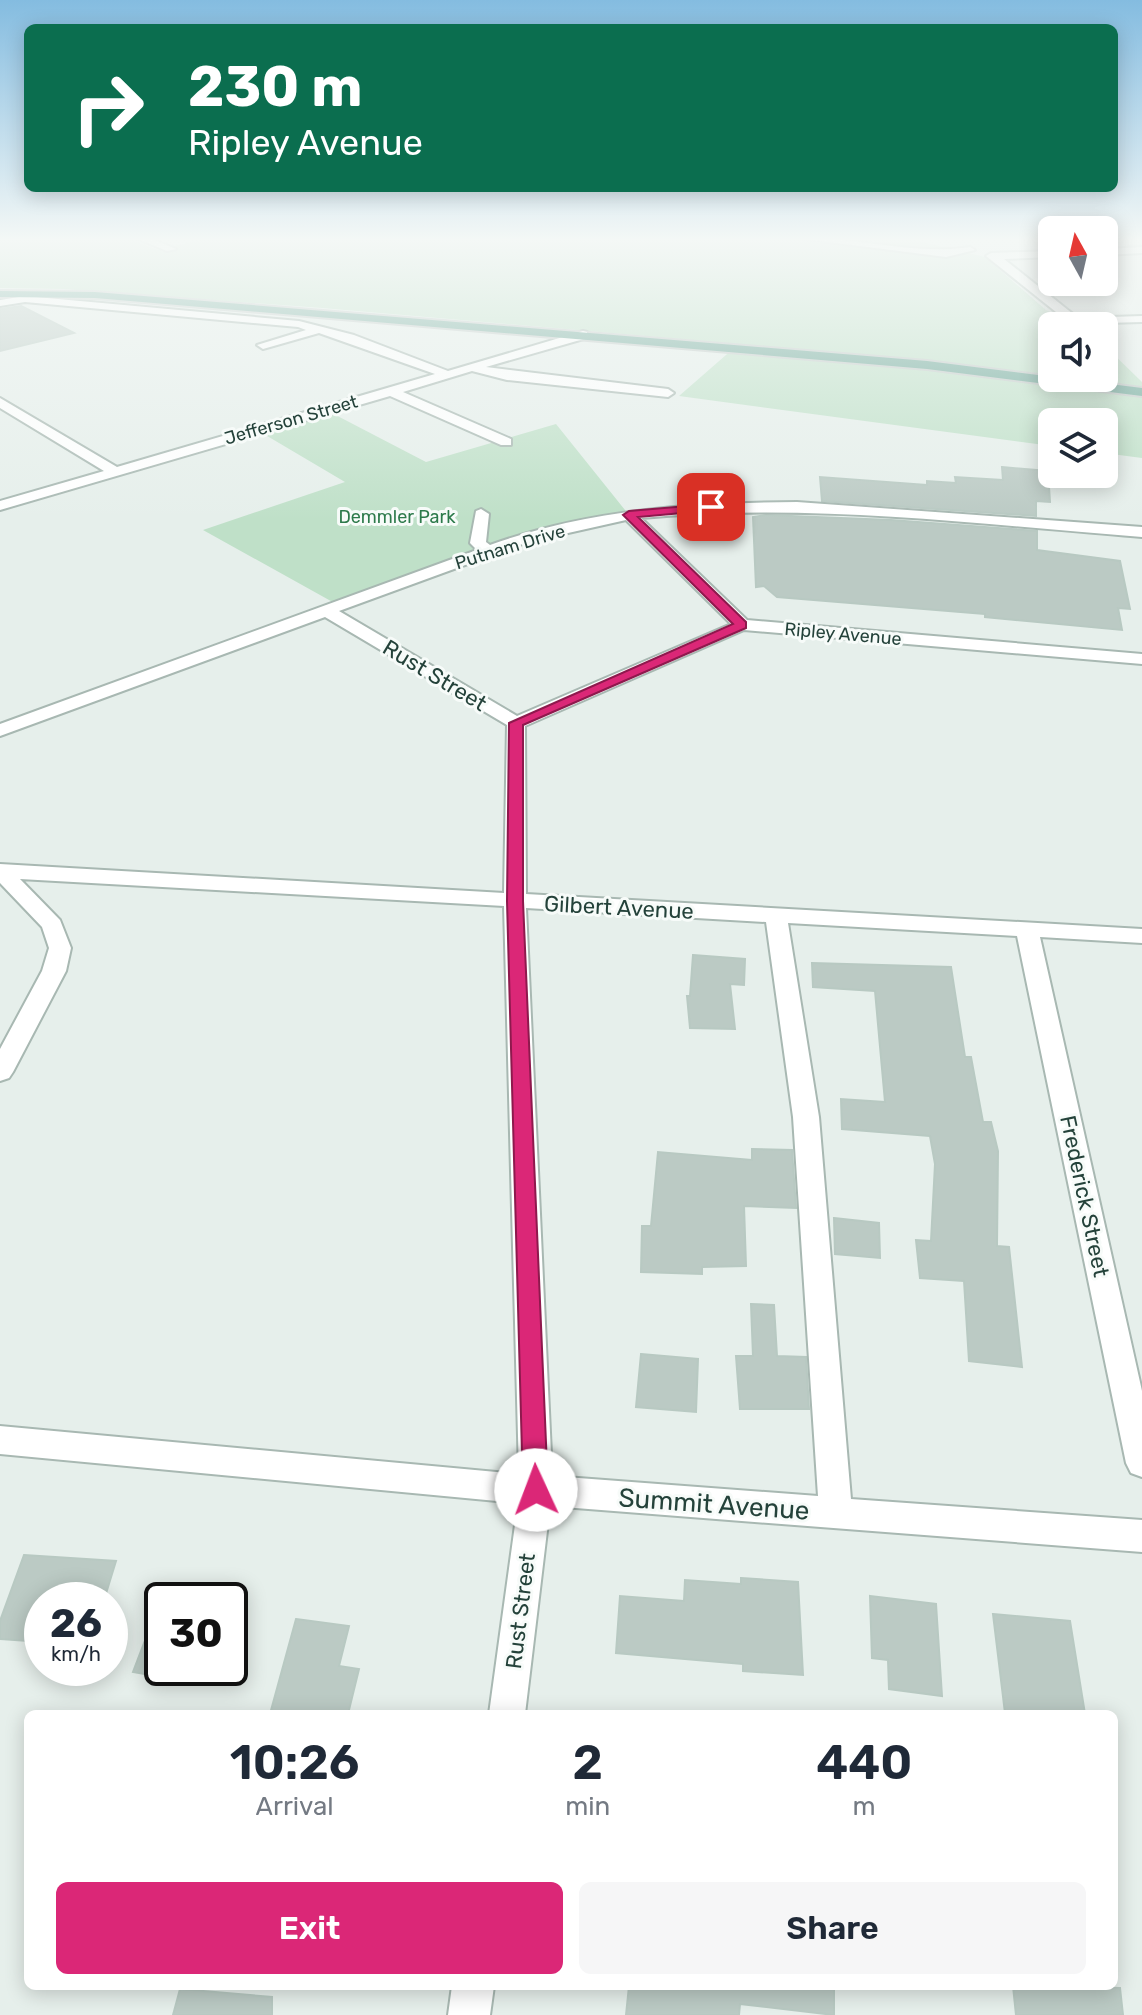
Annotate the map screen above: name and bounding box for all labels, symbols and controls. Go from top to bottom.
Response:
text: 230 m [188,54,363,120]
icon: right [56,56,160,160]
text: Ripley Avenue [188,121,423,164]
north arrow [1038,216,1118,296]
map controls [1038,216,1118,488]
button: sound [1038,312,1118,392]
street label: Jefferson Street [222,390,360,450]
button: layers [1038,408,1118,488]
pin [677,473,745,541]
icon: arrive [689,485,733,529]
park label: Demmler Park [338,506,456,528]
street label: Putnam Drive [452,520,568,574]
street label: Ripley Avenue [784,618,902,650]
street label: Rust Street [378,634,492,717]
street label: Gilbert Avenue [543,890,695,925]
street label: Frederick Street [1054,1113,1115,1280]
position arrow [494,1448,578,1532]
street label: Summit Avenue [617,1482,810,1527]
street label: Rust Street [500,1551,541,1670]
speed limit sign: 30 [144,1582,248,1686]
text: 26 [50,1600,102,1647]
text: km/h [51,1642,101,1666]
text: 10:26 [230,1734,359,1791]
text: 2 [573,1734,603,1791]
text: 440 [816,1734,912,1791]
text: Arrival [256,1791,334,1822]
text: min [565,1791,610,1822]
text: m [853,1791,876,1822]
button: Exit [56,1882,563,1974]
button: Share [579,1882,1086,1974]

